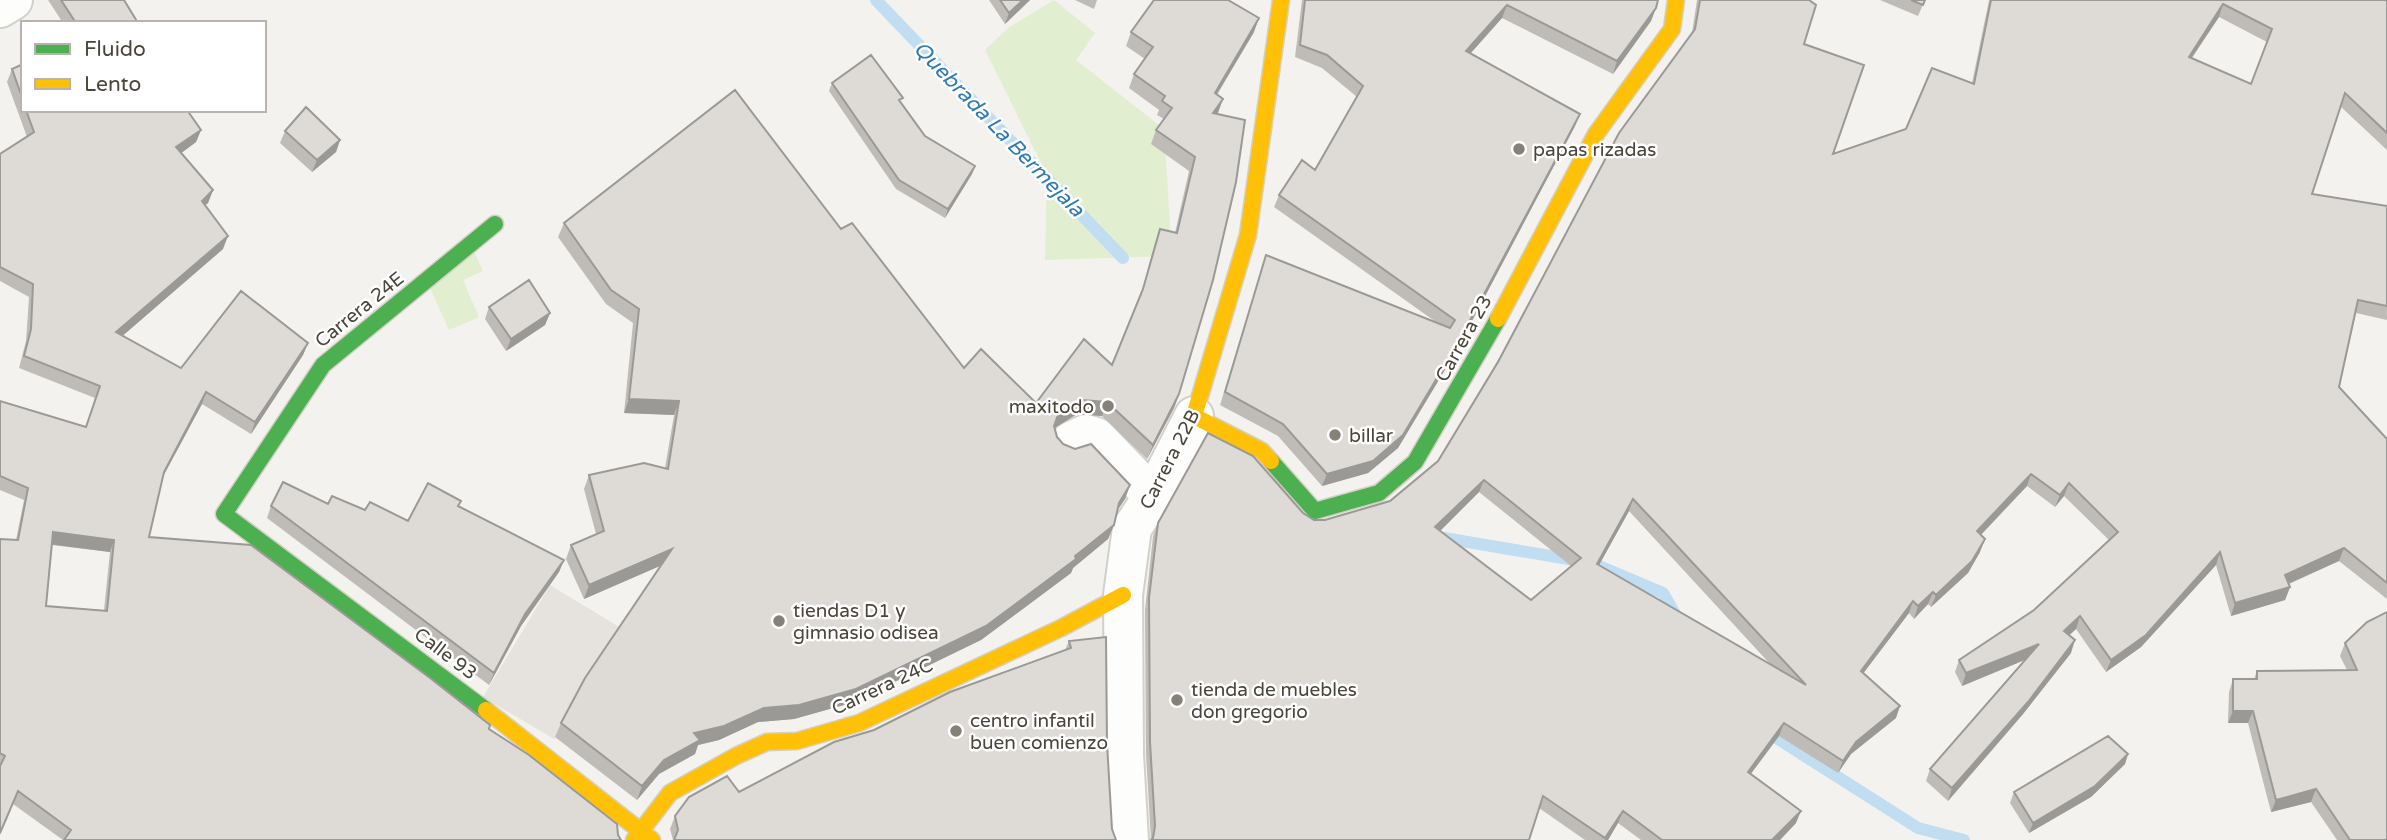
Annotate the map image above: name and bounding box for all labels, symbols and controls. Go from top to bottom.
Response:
legend [21,21,266,112]
water label: Quebrada La Bermejala [908,36,1090,223]
text: Fluido [84,37,146,62]
text: Lento [84,72,141,97]
place label: papas rizadas [1533,139,1656,161]
marker: papas rizadas [1511,141,1527,157]
street label: Carrera 24E [311,267,408,352]
street label: Carrera 23 [1431,291,1497,386]
place label: maxitodo [1009,396,1094,418]
marker: maxitodo [1100,398,1116,414]
street label: Carrera 22B [1135,406,1204,513]
place label: billar [1349,425,1394,447]
marker: billar [1327,427,1343,443]
place label: tiendas D1 y gimnasio odisea [793,600,939,644]
marker: tiendas D1 y gimnasio odisea [771,613,787,629]
street label: Calle 93 [410,623,481,685]
street label: Carrera 24C [828,654,936,720]
place label: tienda de muebles don gregorio [1191,679,1357,723]
marker: tienda de muebles don gregorio [1169,692,1185,708]
place label: centro infantil buen comienzo [970,710,1108,754]
marker: centro infantil buen comienzo [948,723,964,739]

